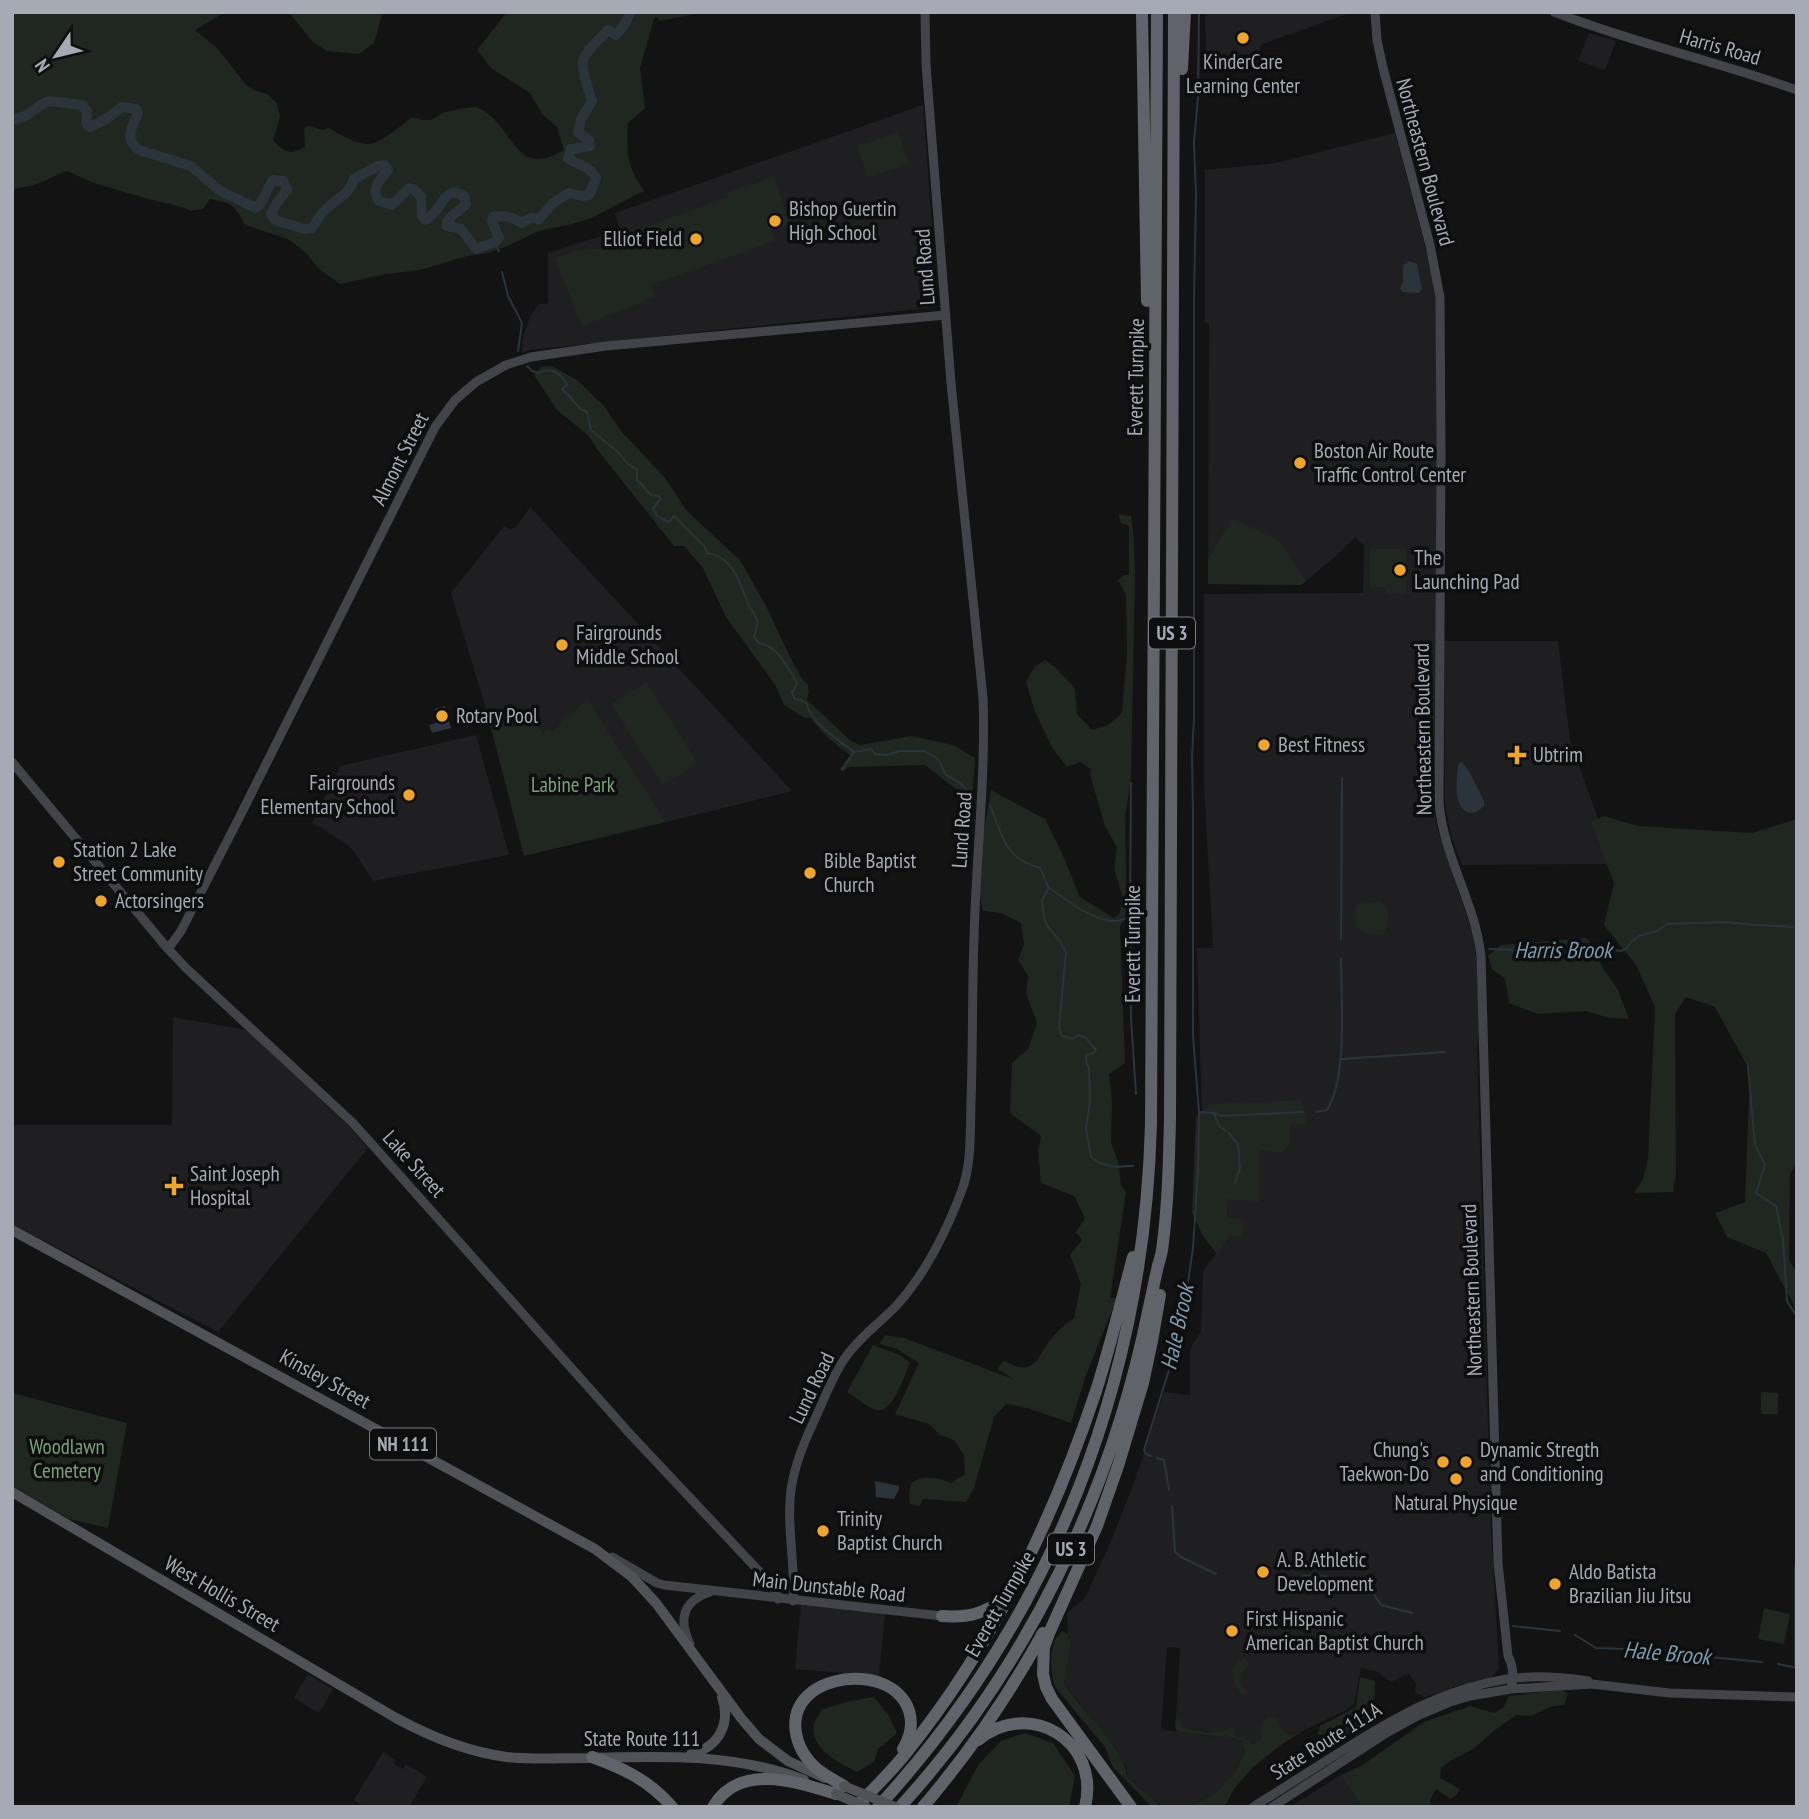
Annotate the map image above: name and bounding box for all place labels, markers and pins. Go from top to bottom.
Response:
marker: KinderCare Learning Center [1235,30,1251,46]
place label: KinderCare Learning Center [1186,48,1300,99]
place label: Bishop Guertin High School [789,195,896,246]
marker: Bishop Guertin High School [767,213,783,229]
place label: Elliot Field [603,225,682,252]
marker: Elliot Field [688,231,704,247]
place label: Boston Air Route Traffic Control Center [1314,437,1466,488]
marker: Boston Air Route Traffic Control Center [1292,455,1308,471]
place label: The Launching Pad [1414,544,1520,595]
marker: The Launching Pad [1392,562,1408,578]
place label: Fairgrounds Middle School [576,619,679,670]
marker: Fairgrounds Middle School [554,637,570,653]
place label: Rotary Pool [456,702,538,729]
marker: Rotary Pool [434,708,450,724]
place label: Best Fitness [1278,731,1365,758]
marker: Best Fitness [1256,737,1272,753]
place label: Ubtrim [1533,741,1583,768]
marker: Ubtrim [1507,745,1527,765]
place label: Fairgrounds Elementary School [260,769,395,820]
marker: Fairgrounds Elementary School [401,787,417,803]
place label: Station 2 Lake Street Community [73,836,203,887]
place label: Bible Baptist Church [824,847,916,898]
marker: Station 2 Lake Street Community [51,854,67,870]
marker: Bible Baptist Church [802,865,818,881]
place label: Actorsingers [115,887,204,914]
marker: Actorsingers [93,893,109,909]
place label: Saint Joseph Hospital [190,1160,280,1211]
marker: Saint Joseph Hospital [164,1176,184,1196]
place label: Chung's Taekwon-Do [1339,1436,1429,1487]
place label: Dynamic Stregth and Conditioning [1480,1436,1604,1487]
marker: Chung's Taekwon-Do [1435,1454,1451,1470]
marker: Dynamic Stregth and Conditioning [1458,1454,1474,1470]
marker: Natural Physique [1448,1471,1464,1487]
place label: Natural Physique [1394,1489,1518,1516]
place label: Trinity Baptist Church [837,1505,943,1556]
marker: Trinity Baptist Church [815,1523,831,1539]
place label: A. B. Athletic Development [1277,1546,1374,1597]
place label: Aldo Batista Brazilian Jiu Jitsu [1569,1558,1691,1609]
marker: A. B. Athletic Development [1255,1564,1271,1580]
marker: Aldo Batista Brazilian Jiu Jitsu [1547,1576,1563,1592]
place label: First Hispanic American Baptist Church [1246,1605,1424,1656]
marker: First Hispanic American Baptist Church [1224,1623,1240,1639]

